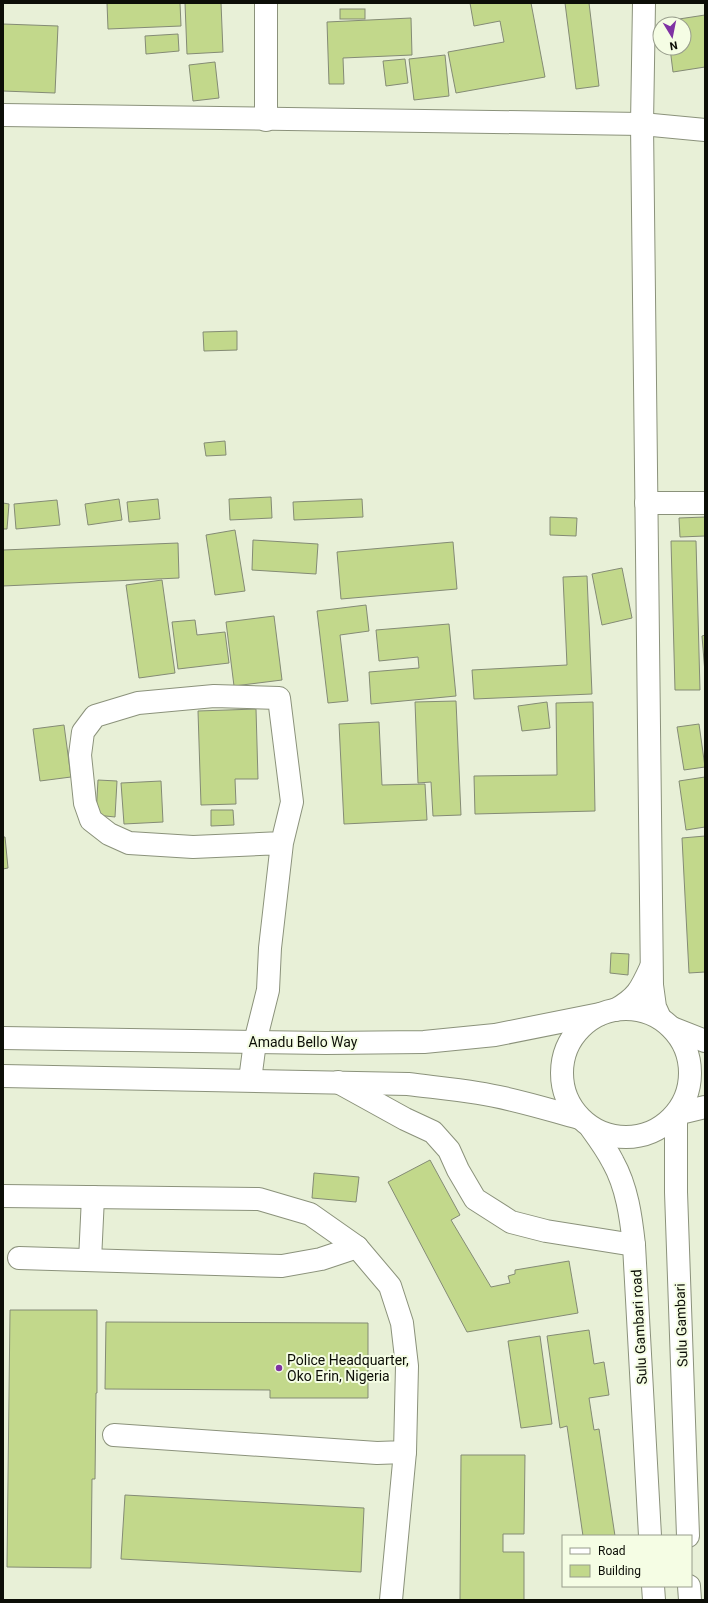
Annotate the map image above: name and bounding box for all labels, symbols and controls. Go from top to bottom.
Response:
north arrow [652,16,692,56]
text: N [668,38,679,52]
street label: Amadu Bello Way [249,1034,358,1050]
street label: Sulu Gambari road [628,1269,650,1385]
street label: Sulu Gambari [672,1283,690,1367]
place label: Police Headquarter, Oko Erin, Nigeria [287,1352,409,1384]
marker: Police Headquarter, Oko Erin, Nigeria [274,1363,284,1373]
legend [562,1535,692,1587]
text: Road [598,1544,626,1558]
text: Building [598,1564,641,1578]

